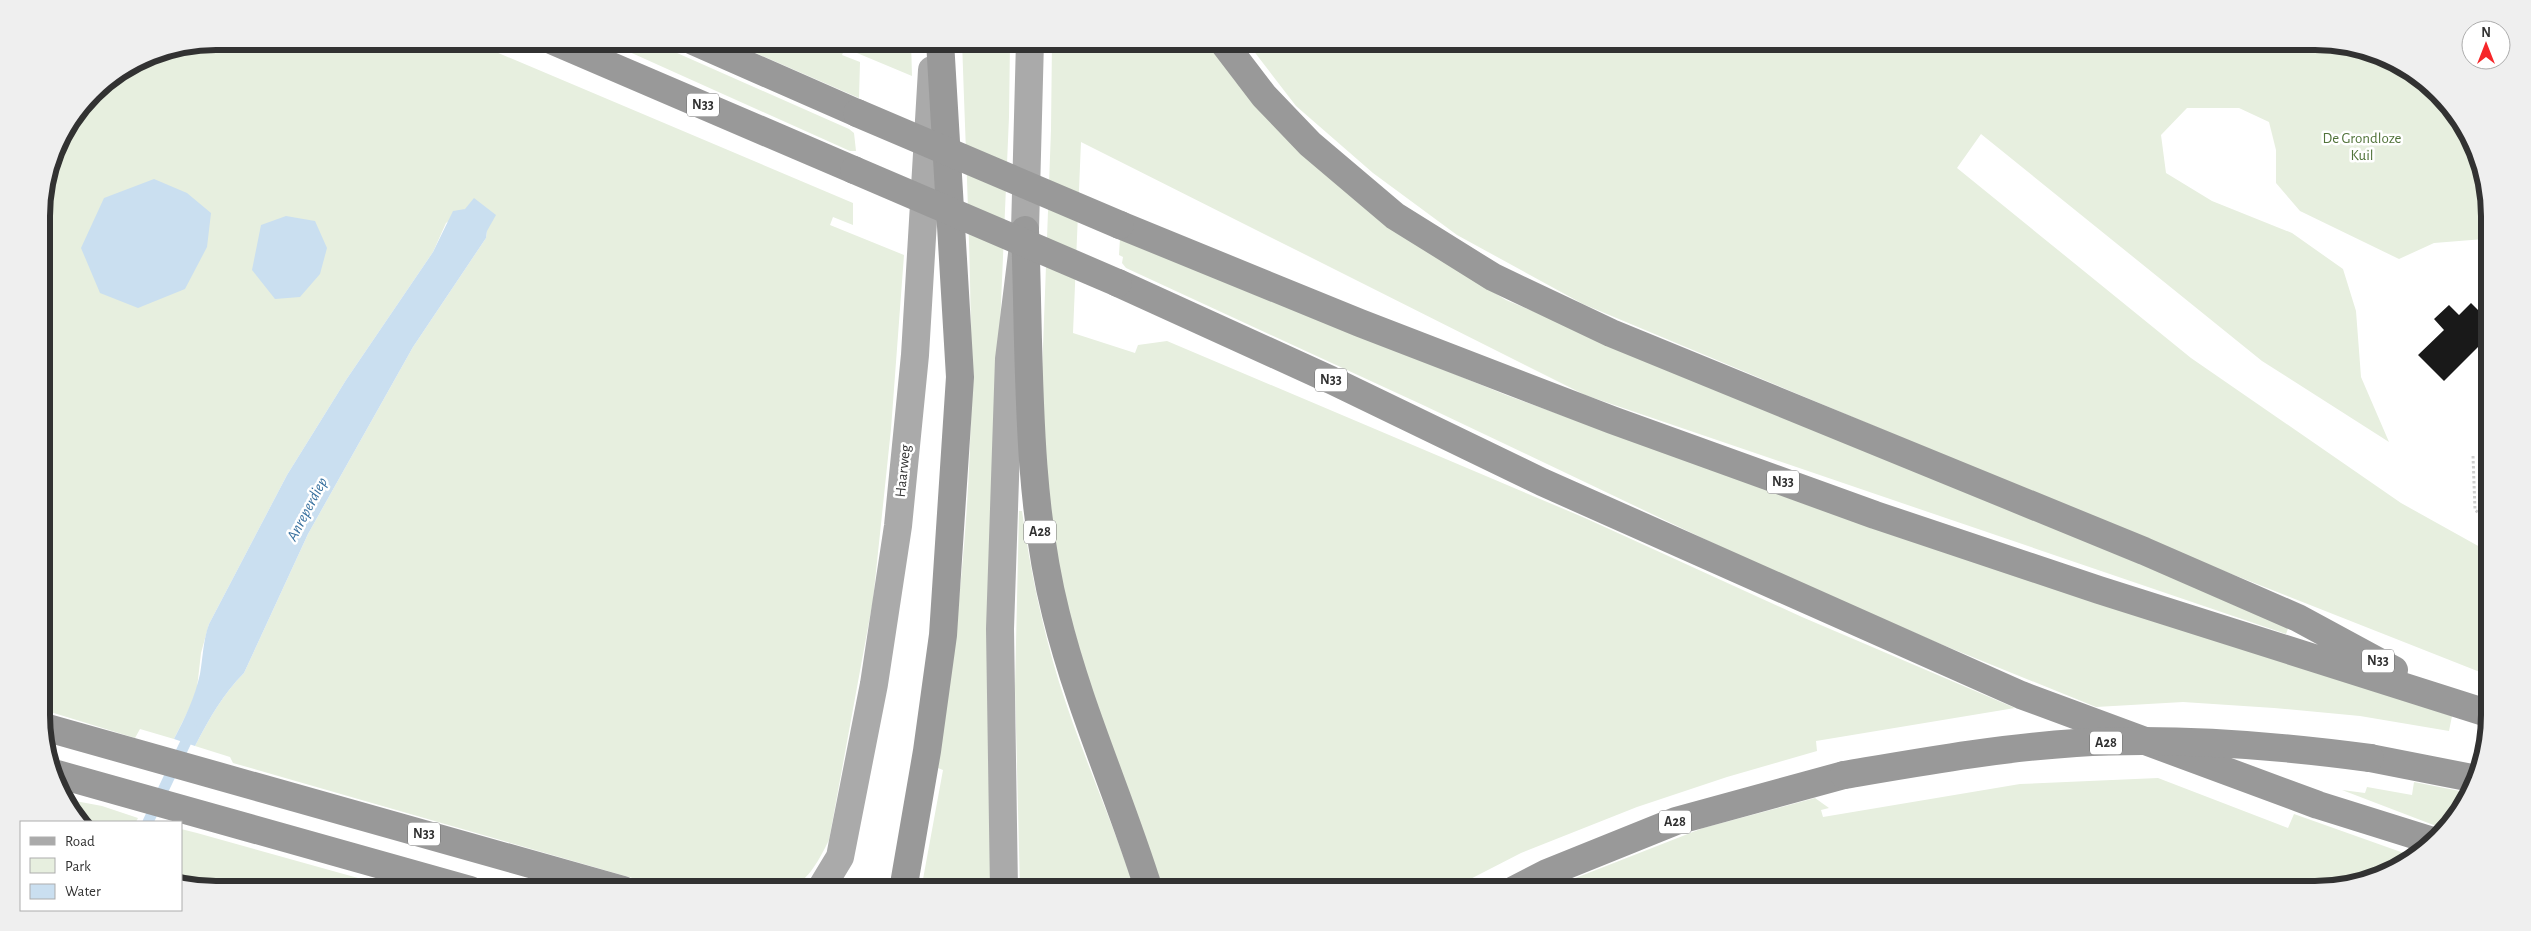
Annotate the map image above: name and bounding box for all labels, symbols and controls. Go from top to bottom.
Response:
north arrow [2461,20,2511,70]
text: N [2481,26,2491,40]
road number: N33 [687,94,719,116]
park label: De Grondloze Kuil [2322,131,2402,163]
road number: N33 [1315,368,1347,392]
street label: Haarweg [893,443,913,498]
road number: N33 [1767,471,1799,494]
water label: Anreperdiep [283,475,331,545]
road number: A28 [1024,520,1056,544]
road number: N33 [2362,649,2394,672]
road number: A28 [2090,731,2122,754]
road number: A28 [1659,810,1691,834]
legend [20,821,182,911]
road number: N33 [408,822,440,846]
text: Road [65,834,95,849]
text: Park [65,859,91,874]
text: Water [65,884,101,899]

